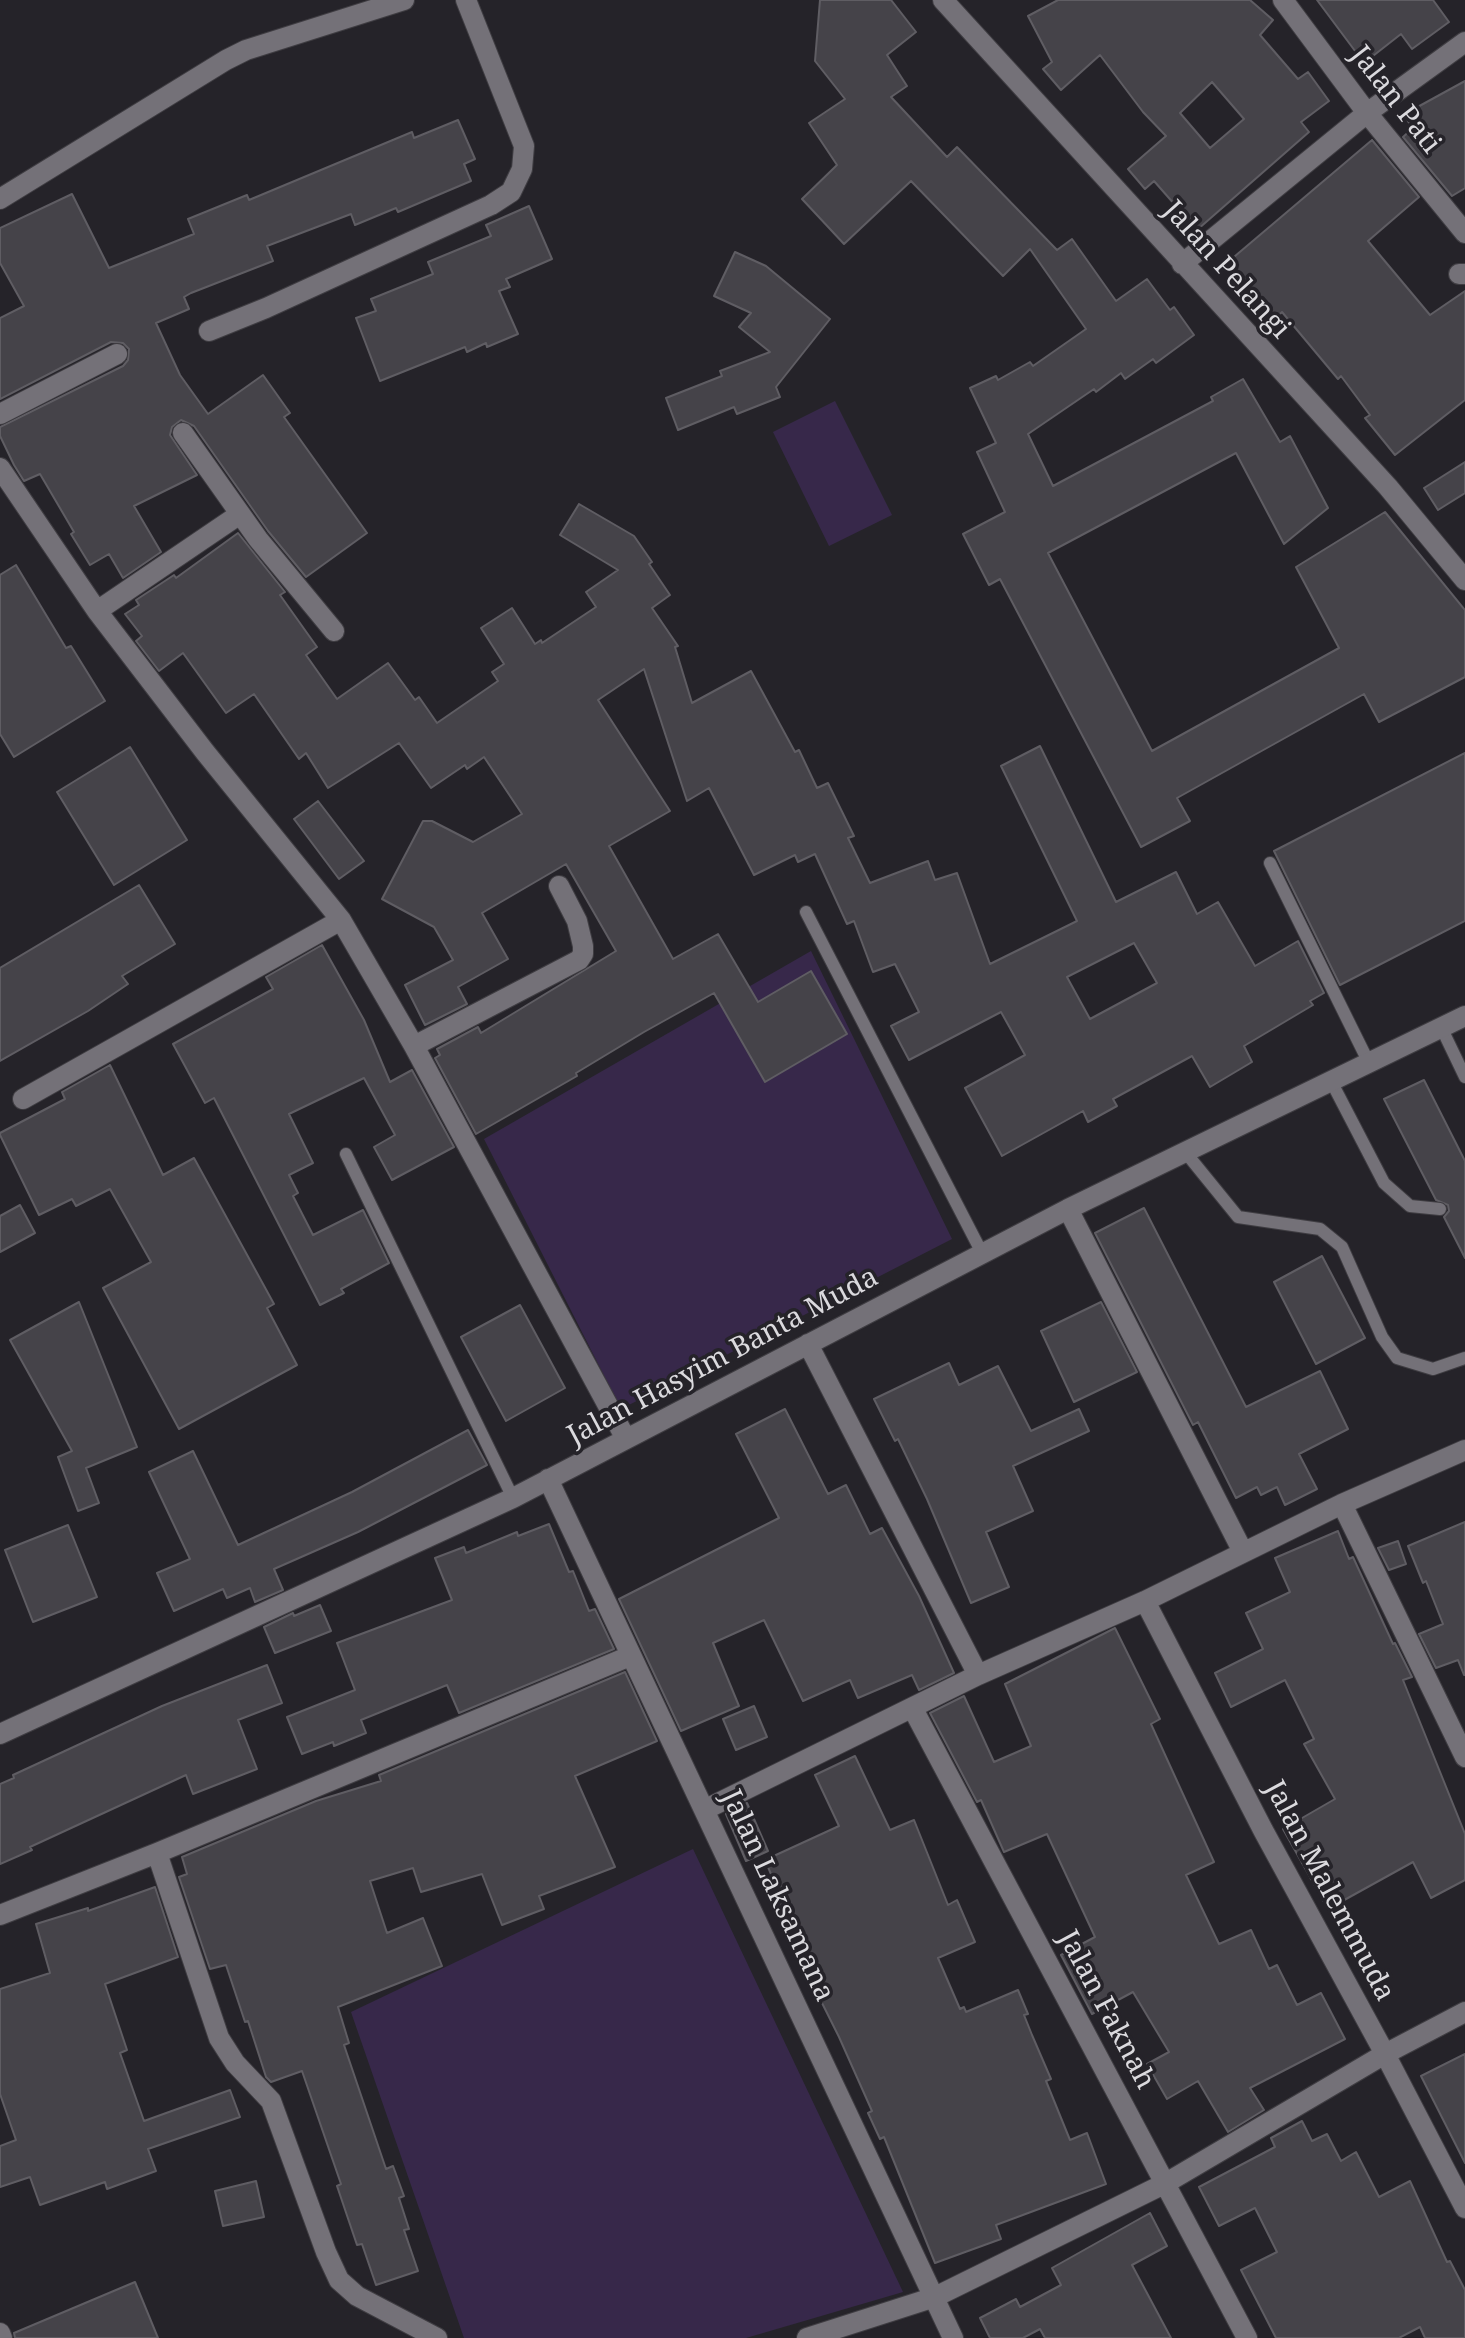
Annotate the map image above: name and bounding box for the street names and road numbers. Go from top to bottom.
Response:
street label: Jalan Pati [1343,40,1447,160]
street label: Jalan Pelangi [1155,194,1297,346]
street label: Jalan Hasyim Banta Muda [562,1261,884,1453]
street label: Jalan Malemmuda [1257,1775,1401,2007]
street label: Jalan Laksamana [713,1785,841,2007]
street label: Jalan Faknah [1050,1925,1162,2095]

